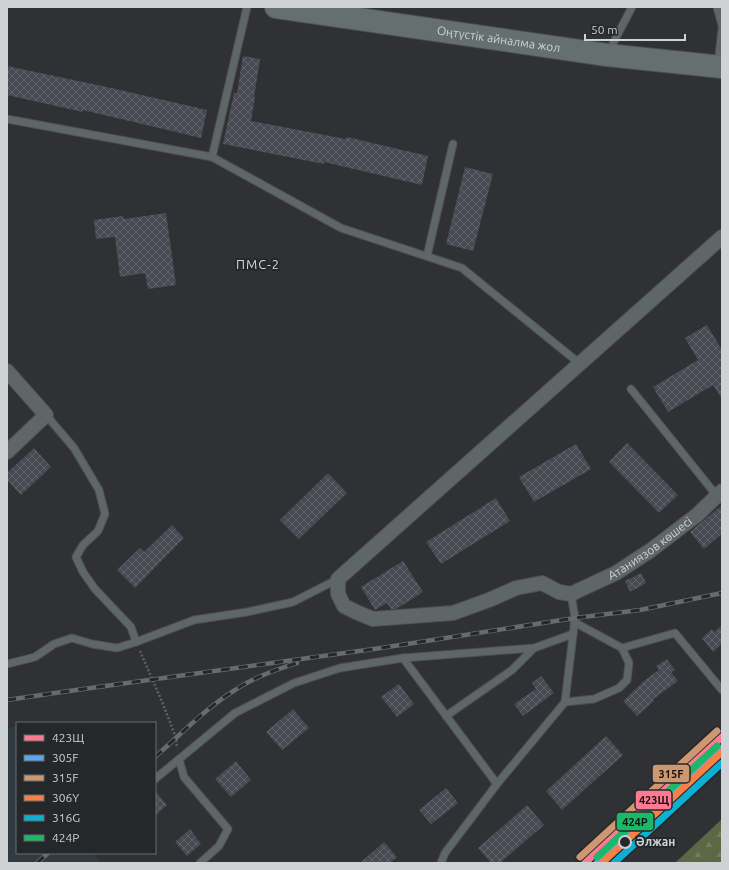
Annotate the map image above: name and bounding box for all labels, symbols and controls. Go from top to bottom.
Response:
scale bar [585,16,685,42]
street label: Оңтүстік айналма жол [436,23,561,54]
text: 50 m [591,23,618,36]
district label: ПМС-2 [236,257,280,271]
street label: Атаниязов көшесі [606,514,694,582]
legend [16,722,156,854]
text: 423Щ [52,731,84,744]
text: 305F [52,751,79,764]
line badge: 315F [652,764,690,783]
text: 315F [659,768,683,780]
text: 315F [52,771,79,784]
line badge: 423Щ [635,790,672,810]
text: 306Y [52,791,79,804]
text: 423Щ [639,794,669,806]
text: 316G [52,811,80,824]
line badge: 424Р [616,812,654,831]
text: 424Р [622,816,648,828]
text: 424Р [52,831,79,844]
marker: Әлжан [618,835,632,849]
place label: Әлжан [636,835,675,848]

